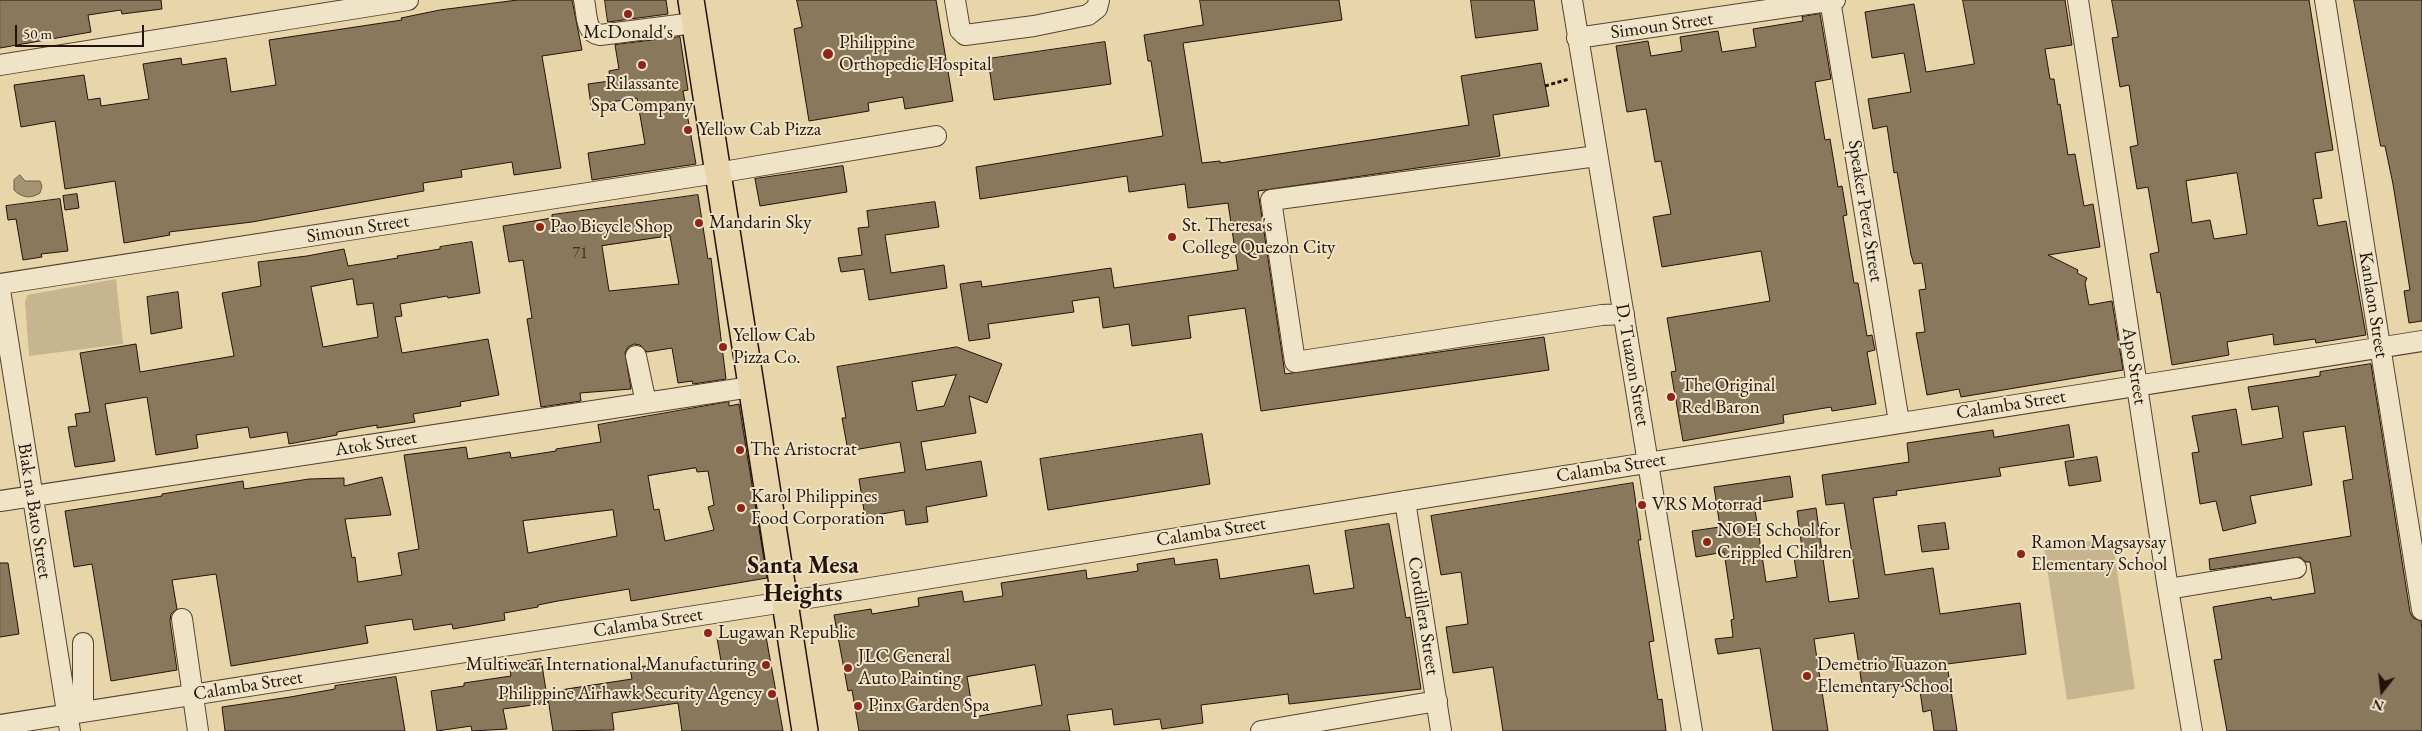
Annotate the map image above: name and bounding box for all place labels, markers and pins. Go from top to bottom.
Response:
marker: McDonald's [622,8,634,20]
place label: McDonald's [583,22,673,44]
place label: Philippine Orthopedic Hospital [839,32,991,76]
marker: Philippine Orthopedic Hospital [821,47,835,61]
marker: Rilassante Spa Company [636,59,648,71]
place label: Rilassante Spa Company [591,73,693,117]
place label: Yellow Cab Pizza [698,119,821,141]
marker: Yellow Cab Pizza [682,124,694,136]
place label: Mandarin Sky [709,212,811,234]
place label: St. Theresa's College Quezon City [1182,215,1335,259]
place label: Pao Bicycle Shop [550,216,673,238]
marker: Mandarin Sky [693,217,705,229]
marker: Pao Bicycle Shop [534,221,546,233]
marker: St. Theresa's College Quezon City [1166,231,1178,243]
place label: Yellow Cab Pizza Co. [733,325,815,369]
marker: Yellow Cab Pizza Co. [717,341,729,353]
place label: The Original Red Baron [1681,375,1775,419]
marker: The Original Red Baron [1665,391,1677,403]
place label: The Aristocrat [750,439,857,461]
marker: The Aristocrat [734,444,746,456]
place label: Karol Philippines Food Corporation [751,486,885,530]
place label: VRS Motorrad [1652,494,1762,516]
marker: VRS Motorrad [1636,499,1648,511]
marker: Karol Philippines Food Corporation [735,502,747,514]
place label: NOH School for Crippled Children [1717,520,1852,564]
place label: Ramon Magsaysay Elementary School [2031,532,2167,576]
marker: NOH School for Crippled Children [1701,536,1713,548]
marker: Ramon Magsaysay Elementary School [2015,548,2027,560]
place label: Lugawan Republic [718,622,856,644]
marker: Lugawan Republic [702,627,714,639]
place label: JLC General Auto Painting [858,646,961,690]
place label: Multiwear International Manufacturing [466,654,756,676]
place label: Demetrio Tuazon Elementary School [1817,654,1953,698]
marker: Multiwear International Manufacturing [760,659,772,671]
marker: JLC General Auto Painting [842,662,854,674]
marker: Demetrio Tuazon Elementary School [1801,670,1813,682]
place label: Philippine Airhawk Security Agency [498,683,762,705]
marker: Philippine Airhawk Security Agency [766,688,778,700]
place label: Pinx Garden Spa [868,695,990,717]
marker: Pinx Garden Spa [852,700,864,712]

